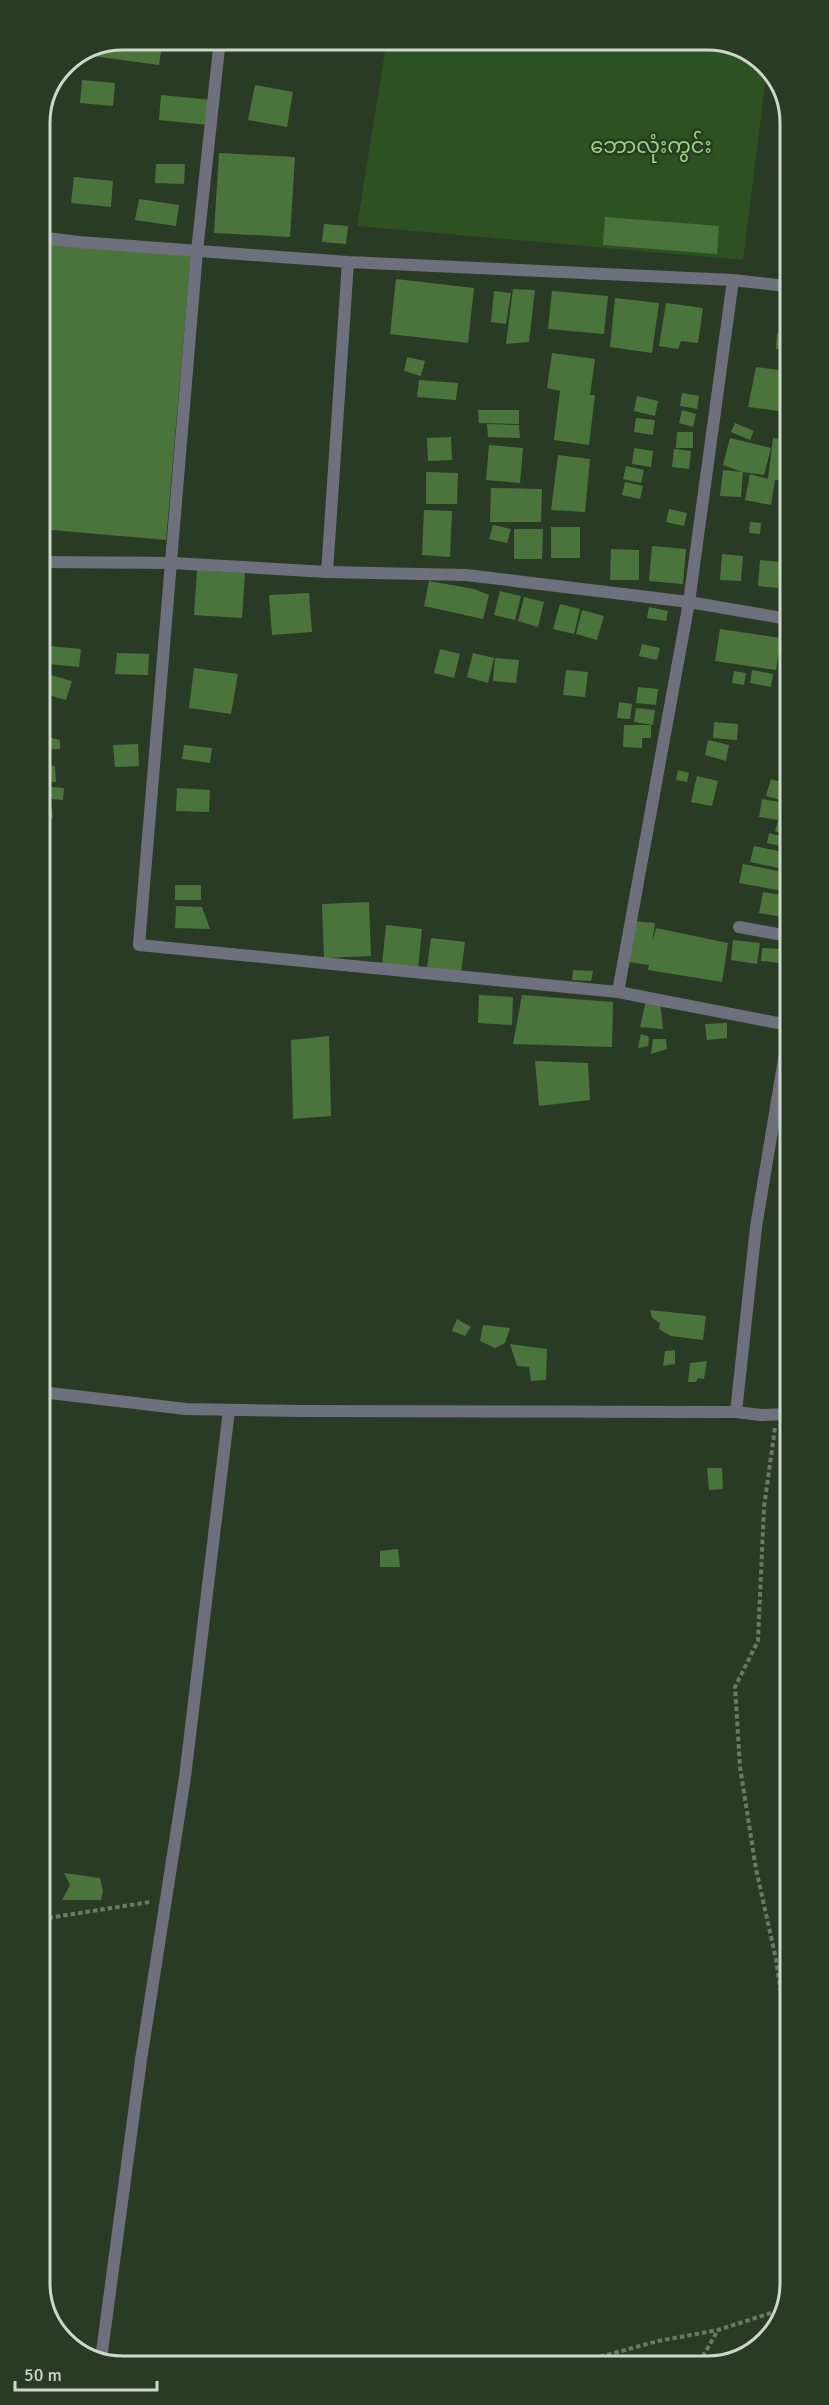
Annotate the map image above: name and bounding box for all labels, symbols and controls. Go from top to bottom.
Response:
park label: ဘောလုံးကွင်း [590,130,712,163]
scale bar [15,2354,158,2392]
text: 50 m [24,2364,62,2386]

